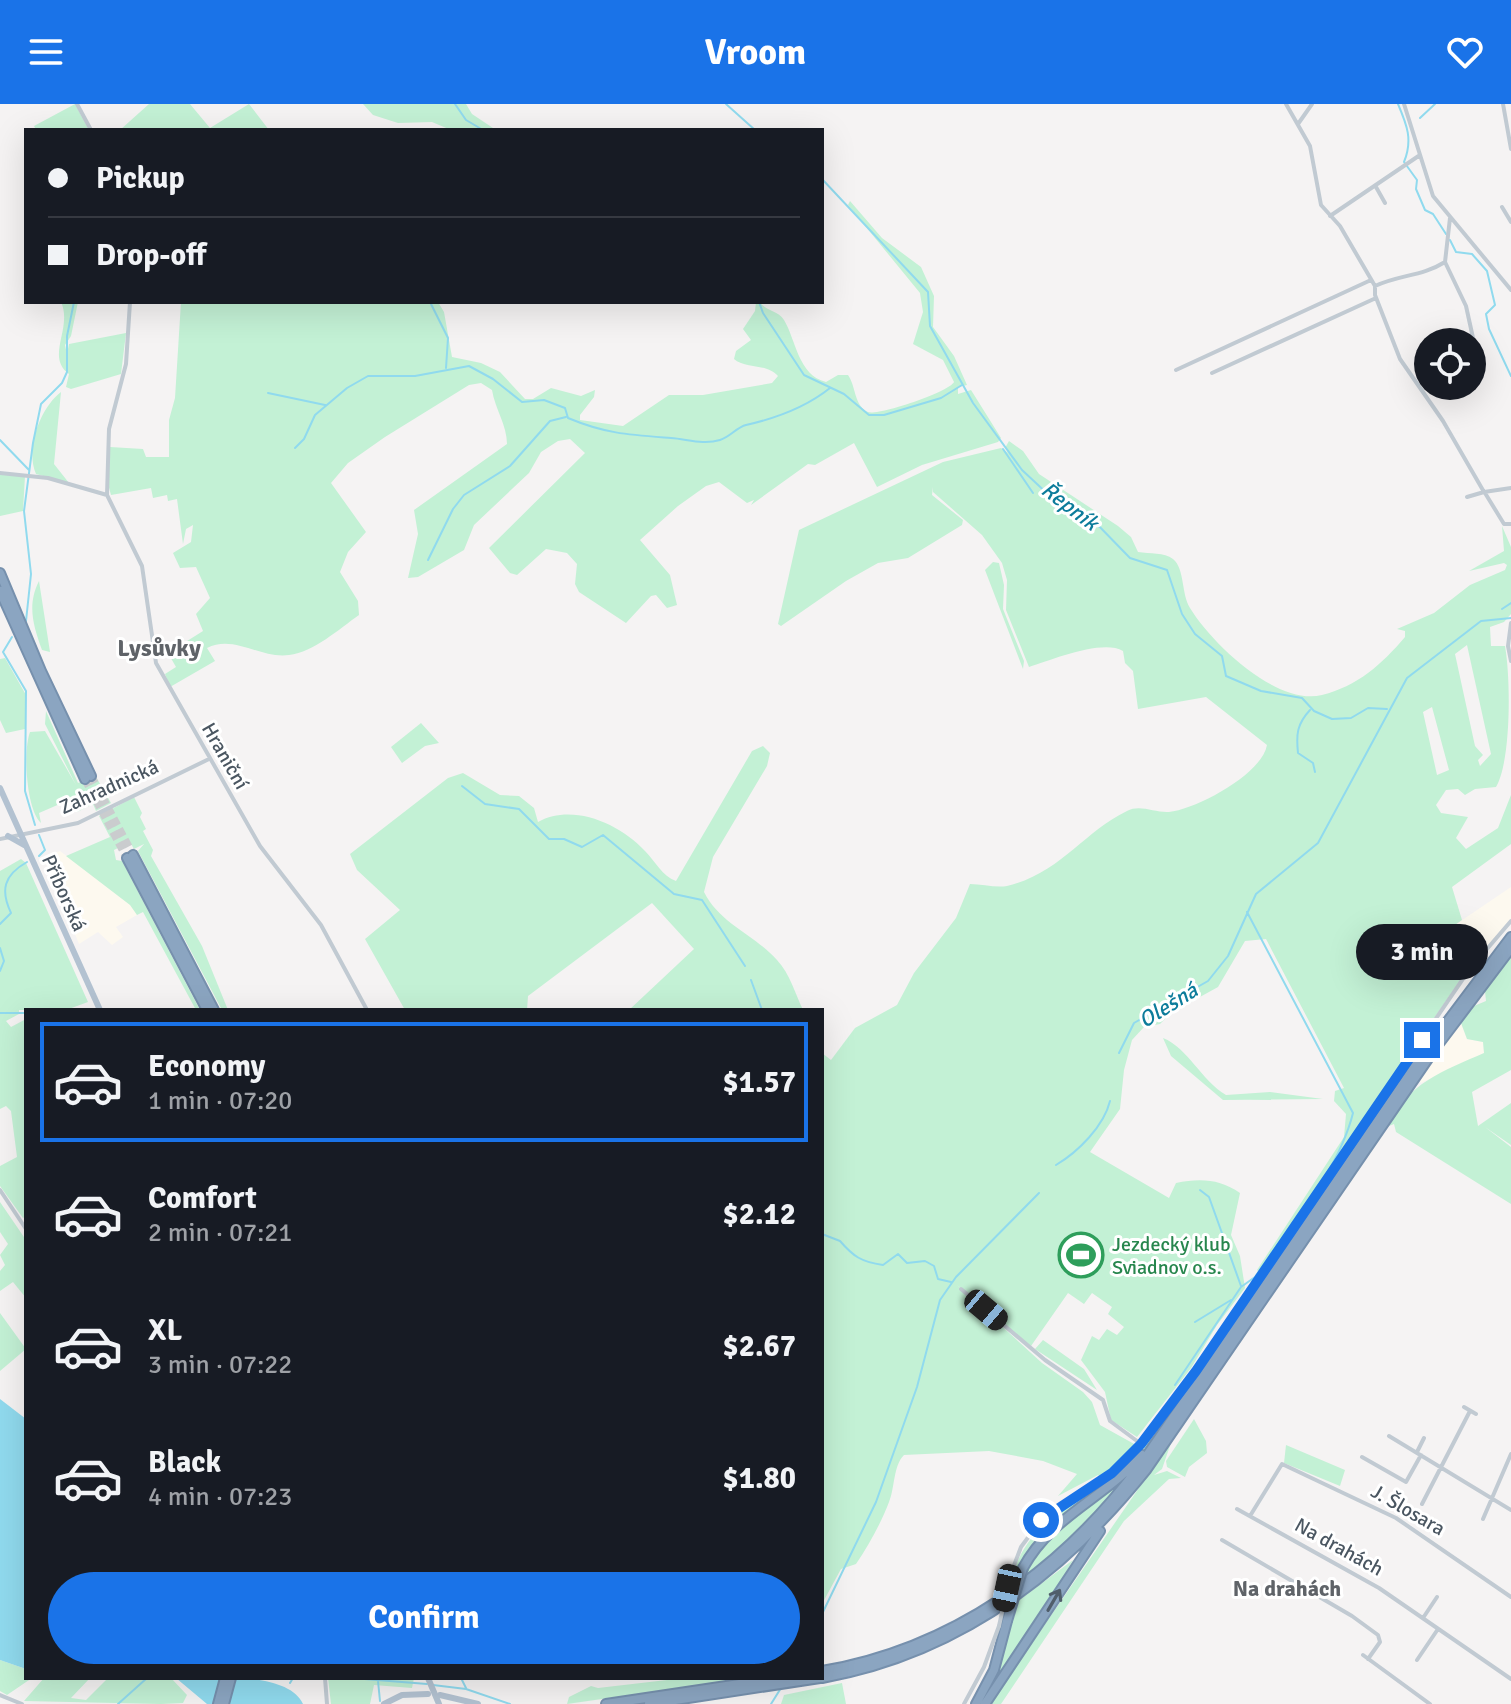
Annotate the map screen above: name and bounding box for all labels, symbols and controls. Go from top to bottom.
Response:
icon: menu [24,30,68,74]
text: Vroom [705,30,806,75]
icon: heart [1443,30,1487,74]
text: Pickup [96,160,185,197]
text: Drop-off [96,237,206,274]
map controls [1414,328,1486,400]
button: locate [1414,328,1486,400]
water label: Řepník [1036,476,1105,537]
district label: Lysůvky [117,633,201,663]
street label: Hraniční [196,718,254,794]
street label: Zahradnická [56,754,162,820]
street label: Příborská [36,851,92,935]
callout: 3 min [1356,924,1488,980]
text: 3 min [1391,936,1453,968]
water label: Olešná [1133,975,1204,1034]
route end [1404,1022,1440,1058]
icon: car [52,1046,124,1118]
text: Economy [148,1048,265,1085]
text: $1.57 [723,1064,796,1101]
text: 1 min · 07:20 [148,1085,292,1117]
icon: car [52,1178,124,1250]
text: Comfort [148,1180,257,1217]
text: $2.12 [723,1196,796,1233]
text: 2 min · 07:21 [148,1217,292,1249]
sports icon: Jezdecký klub Sviadnov o.s. [1057,1231,1105,1279]
place label: Jezdecký klub Sviadnov o.s. [1112,1232,1231,1280]
car [960,1285,1012,1335]
icon: car [52,1310,124,1382]
text: XL [148,1312,182,1349]
text: $2.67 [723,1328,796,1365]
text: 3 min · 07:22 [148,1349,292,1381]
icon: car [52,1442,124,1514]
text: Black [148,1444,221,1481]
text: $1.80 [723,1460,796,1497]
street label: J. Šlosara [1366,1479,1450,1541]
text: 4 min · 07:23 [148,1481,292,1513]
route start [1023,1502,1059,1538]
street label: Na drahách [1290,1512,1388,1582]
car [990,1562,1024,1614]
button: Confirm [48,1572,800,1664]
district label: Na drahách [1233,1575,1341,1602]
one-way arrow [1047,1589,1062,1613]

